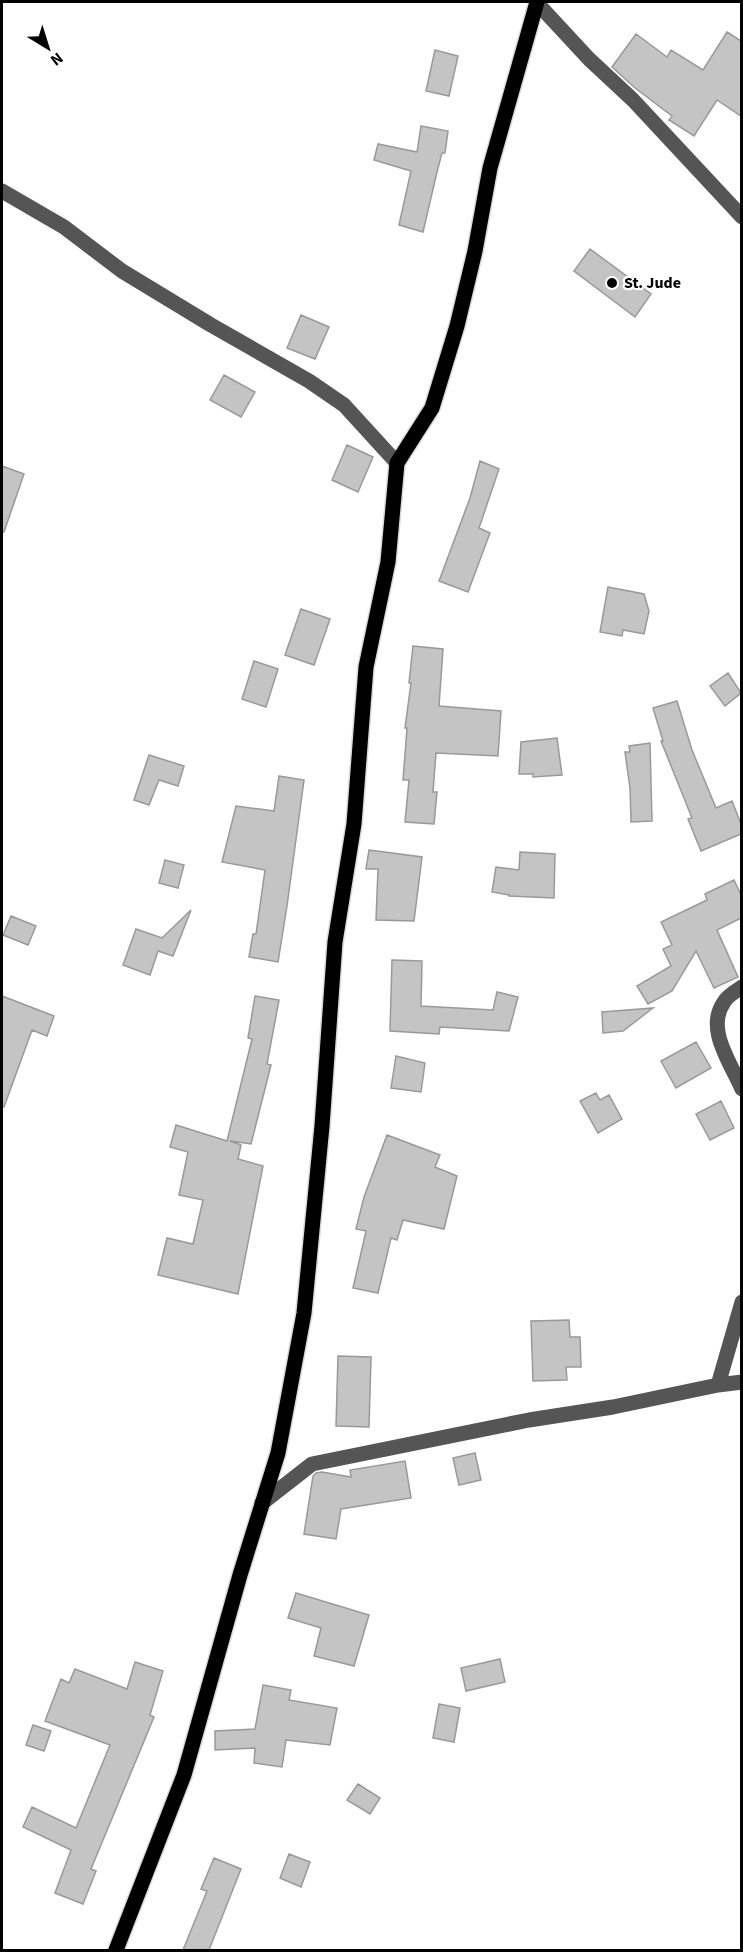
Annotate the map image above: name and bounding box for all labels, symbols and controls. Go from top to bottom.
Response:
north arrow [18,18,78,78]
text: N [46,47,68,71]
place label: St. Jude [624,272,681,294]
marker: St. Jude [605,276,619,290]

